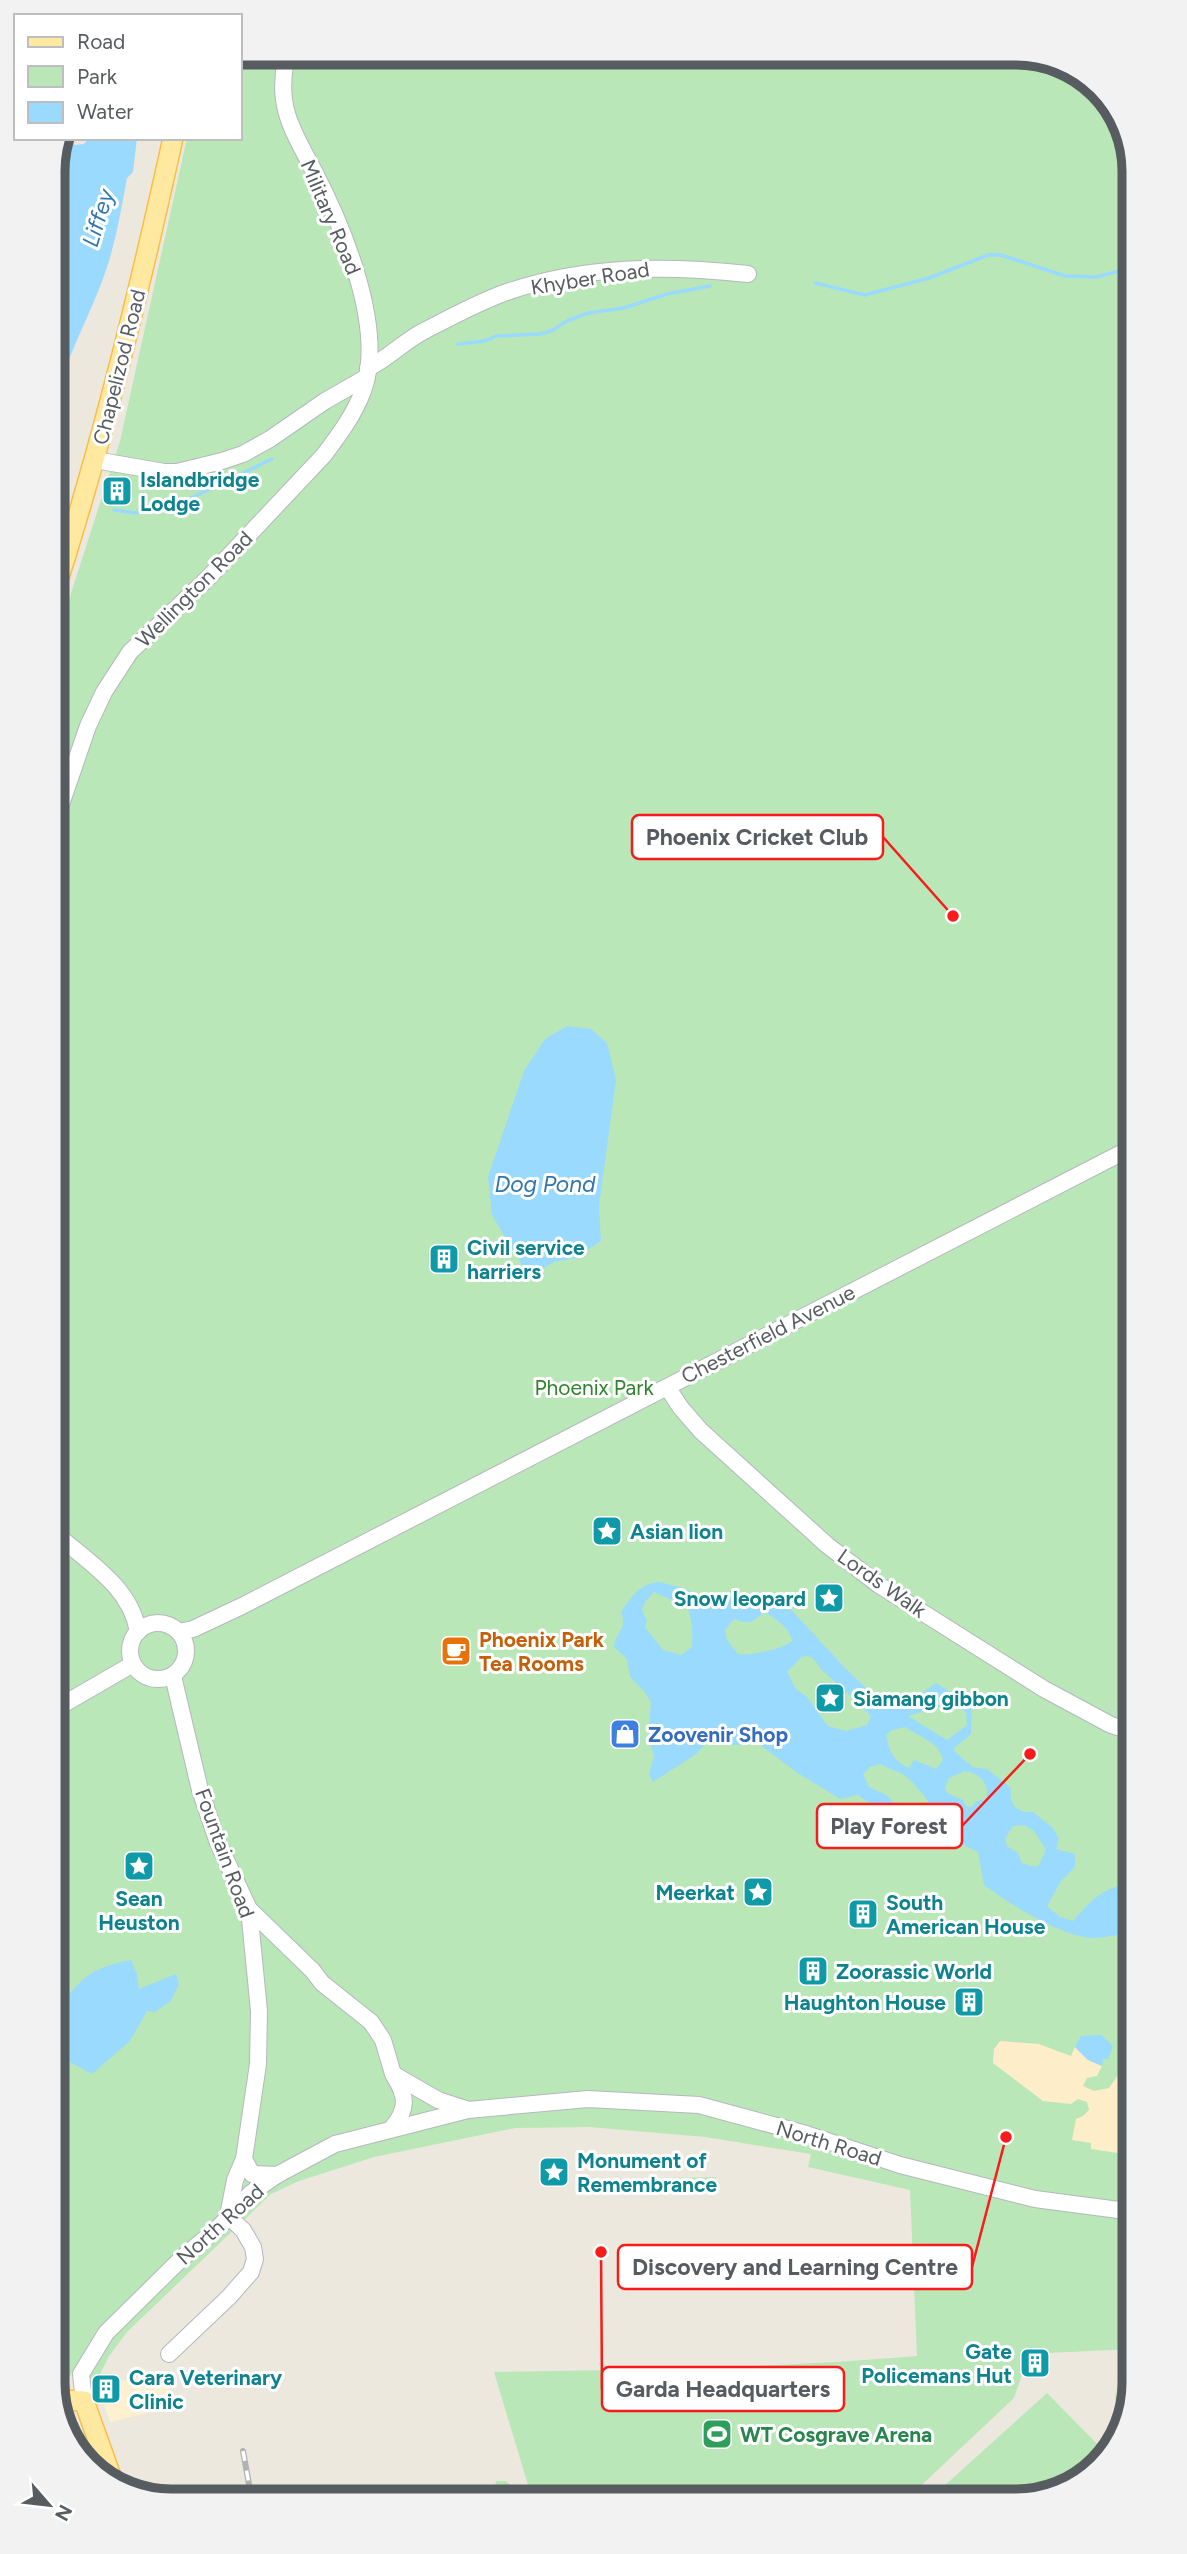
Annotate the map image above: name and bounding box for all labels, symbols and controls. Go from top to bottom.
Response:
legend [14,14,242,140]
text: Road [77,29,125,54]
text: Park [77,64,118,89]
text: Water [77,99,133,124]
street label: Military Road [296,156,366,278]
water label: Liffey [76,185,120,250]
street label: Khyber Road [529,256,651,300]
street label: Chapelizod Road [88,287,150,447]
place label: Islandbridge Lodge [140,467,260,516]
building icon: Islandbridge Lodge [100,474,134,508]
street label: Wellington Road [131,526,257,652]
callout: Phoenix Cricket Club [632,815,883,859]
text: Phoenix Cricket Club [646,823,868,851]
water label: Dog Pond [494,1170,596,1198]
place label: Civil service harriers [467,1235,585,1284]
building icon: Civil service harriers [427,1242,461,1276]
street label: Chesterfield Avenue [677,1279,859,1389]
park label: Phoenix Park [534,1375,654,1400]
place icon: Asian lion [590,1514,624,1548]
place label: Asian lion [630,1519,723,1544]
street label: Lords Walk [833,1543,932,1623]
place icon: Snow leopard [812,1581,846,1615]
place label: Snow leopard [674,1586,806,1611]
place label: Phoenix Park Tea Rooms [479,1627,605,1676]
cafe icon: Phoenix Park Tea Rooms [439,1634,473,1668]
place icon: Siamang gibbon [813,1681,847,1715]
place label: Siamang gibbon [853,1686,1009,1711]
shop icon: Zoovenir Shop [608,1717,642,1751]
place label: Zoovenir Shop [648,1722,788,1747]
street label: Fountain Road [190,1785,260,1921]
callout: Play Forest [817,1804,962,1848]
text: Play Forest [830,1812,948,1840]
place icon: Sean Heuston [122,1849,156,1883]
place icon: Meerkat [741,1875,775,1909]
place label: Meerkat [655,1880,735,1905]
place label: Sean Heuston [98,1886,180,1935]
place label: South American House [886,1890,1046,1939]
building icon: South American House [846,1897,880,1931]
building icon: Zoorassic World [796,1954,830,1988]
place label: Zoorassic World [836,1959,992,1984]
building icon: Haughton House [952,1985,986,2019]
place label: Haughton House [784,1990,946,2015]
street label: North Road [773,2115,885,2171]
place label: Monument of Remembrance [577,2148,717,2197]
place icon: Monument of Remembrance [537,2155,571,2189]
street label: North Road [171,2178,269,2270]
callout: Discovery and Learning Centre [618,2245,972,2289]
text: Discovery and Learning Centre [632,2253,958,2281]
place label: Gate Policemans Hut [861,2339,1012,2388]
building icon: Gate Policemans Hut [1018,2346,1052,2380]
place label: Cara Veterinary Clinic [129,2365,283,2414]
callout: Garda Headquarters [602,2367,844,2411]
building icon: Cara Veterinary Clinic [89,2372,123,2406]
text: Garda Headquarters [616,2375,830,2403]
sports icon: WT Cosgrave Arena [700,2417,734,2451]
place label: WT Cosgrave Arena [740,2422,932,2447]
north arrow [14,2470,84,2540]
text: N [50,2501,77,2525]

